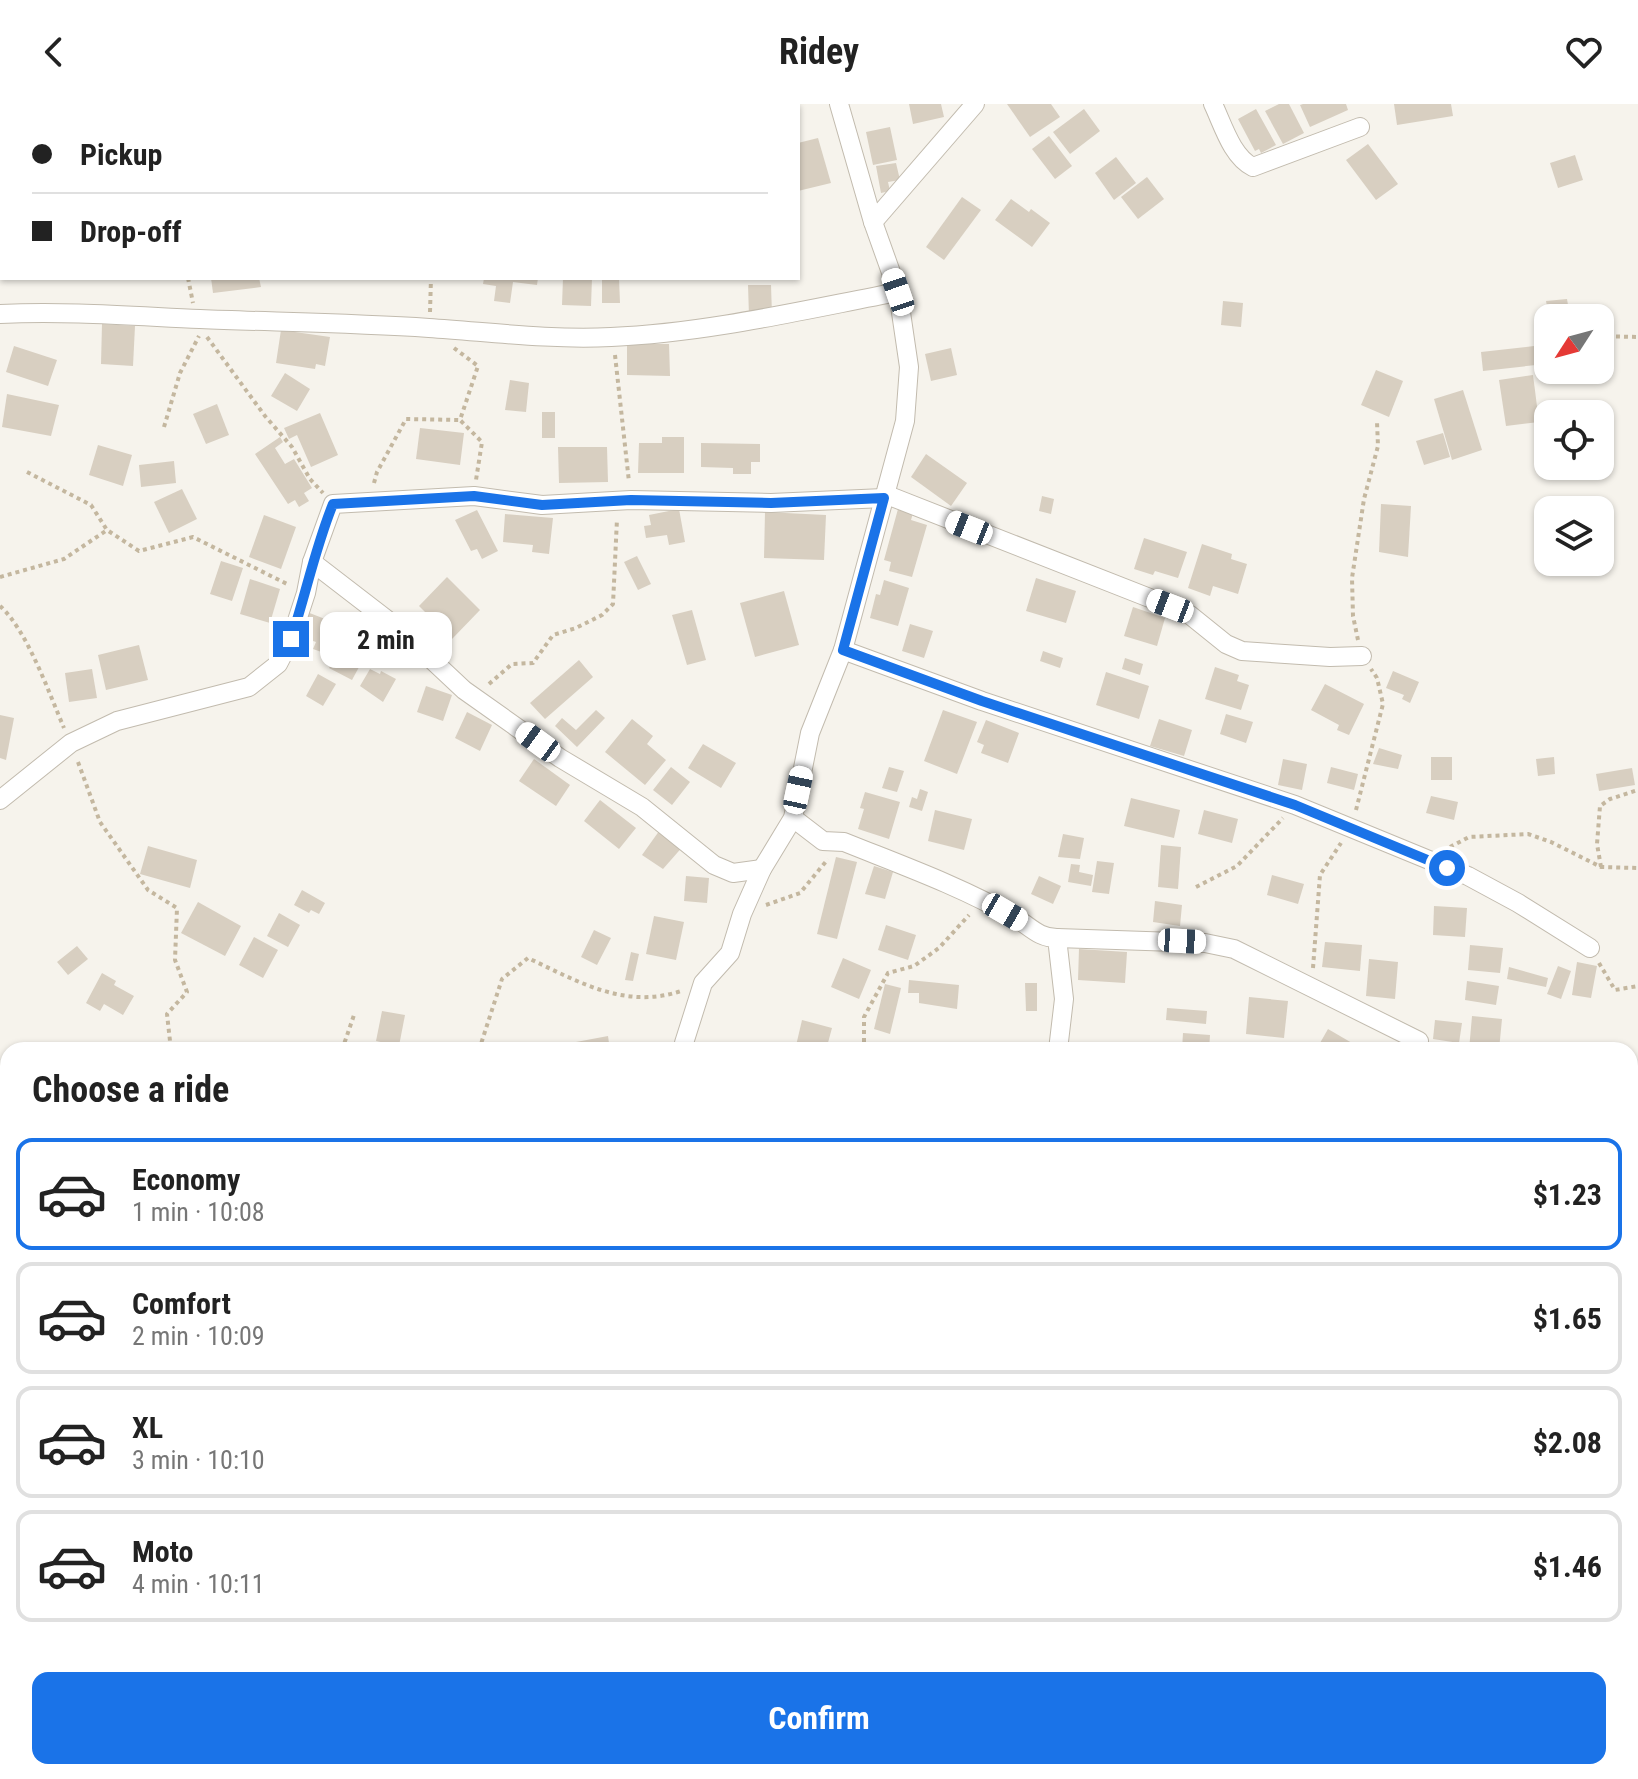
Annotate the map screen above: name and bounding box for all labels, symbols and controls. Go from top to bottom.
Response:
icon: back [32,30,76,74]
icon: heart [1562,30,1606,74]
text: Ridey [779,31,859,73]
text: Pickup [80,137,162,172]
text: Drop-off [80,214,182,249]
car [879,265,917,319]
north arrow [1534,304,1614,384]
map controls [1534,304,1614,576]
button: locate [1534,400,1614,480]
button: layers [1534,496,1614,576]
car [942,508,996,548]
car [1143,586,1197,626]
callout: 2 min [319,611,451,667]
route end [273,621,309,657]
text: 2 min [357,625,415,655]
car [512,718,564,766]
car [781,764,815,816]
route start [1429,850,1465,886]
car [978,890,1032,934]
car [1157,928,1207,954]
text: Choose a ride [32,1069,229,1111]
icon: car [36,1158,108,1230]
text: Economy [132,1162,240,1197]
text: $1.23 [1533,1177,1602,1212]
text: 1 min · 10:08 [132,1197,265,1227]
icon: car [36,1282,108,1354]
text: Comfort [132,1286,231,1321]
text: $1.65 [1533,1301,1602,1336]
text: 2 min · 10:09 [132,1321,265,1351]
icon: car [36,1406,108,1478]
text: XL [132,1410,163,1445]
text: $2.08 [1533,1425,1602,1460]
text: 3 min · 10:10 [132,1445,265,1475]
icon: car [36,1530,108,1602]
text: Moto [132,1534,193,1569]
text: $1.46 [1533,1549,1602,1584]
text: 4 min · 10:11 [132,1569,265,1599]
button: Confirm [32,1672,1606,1764]

